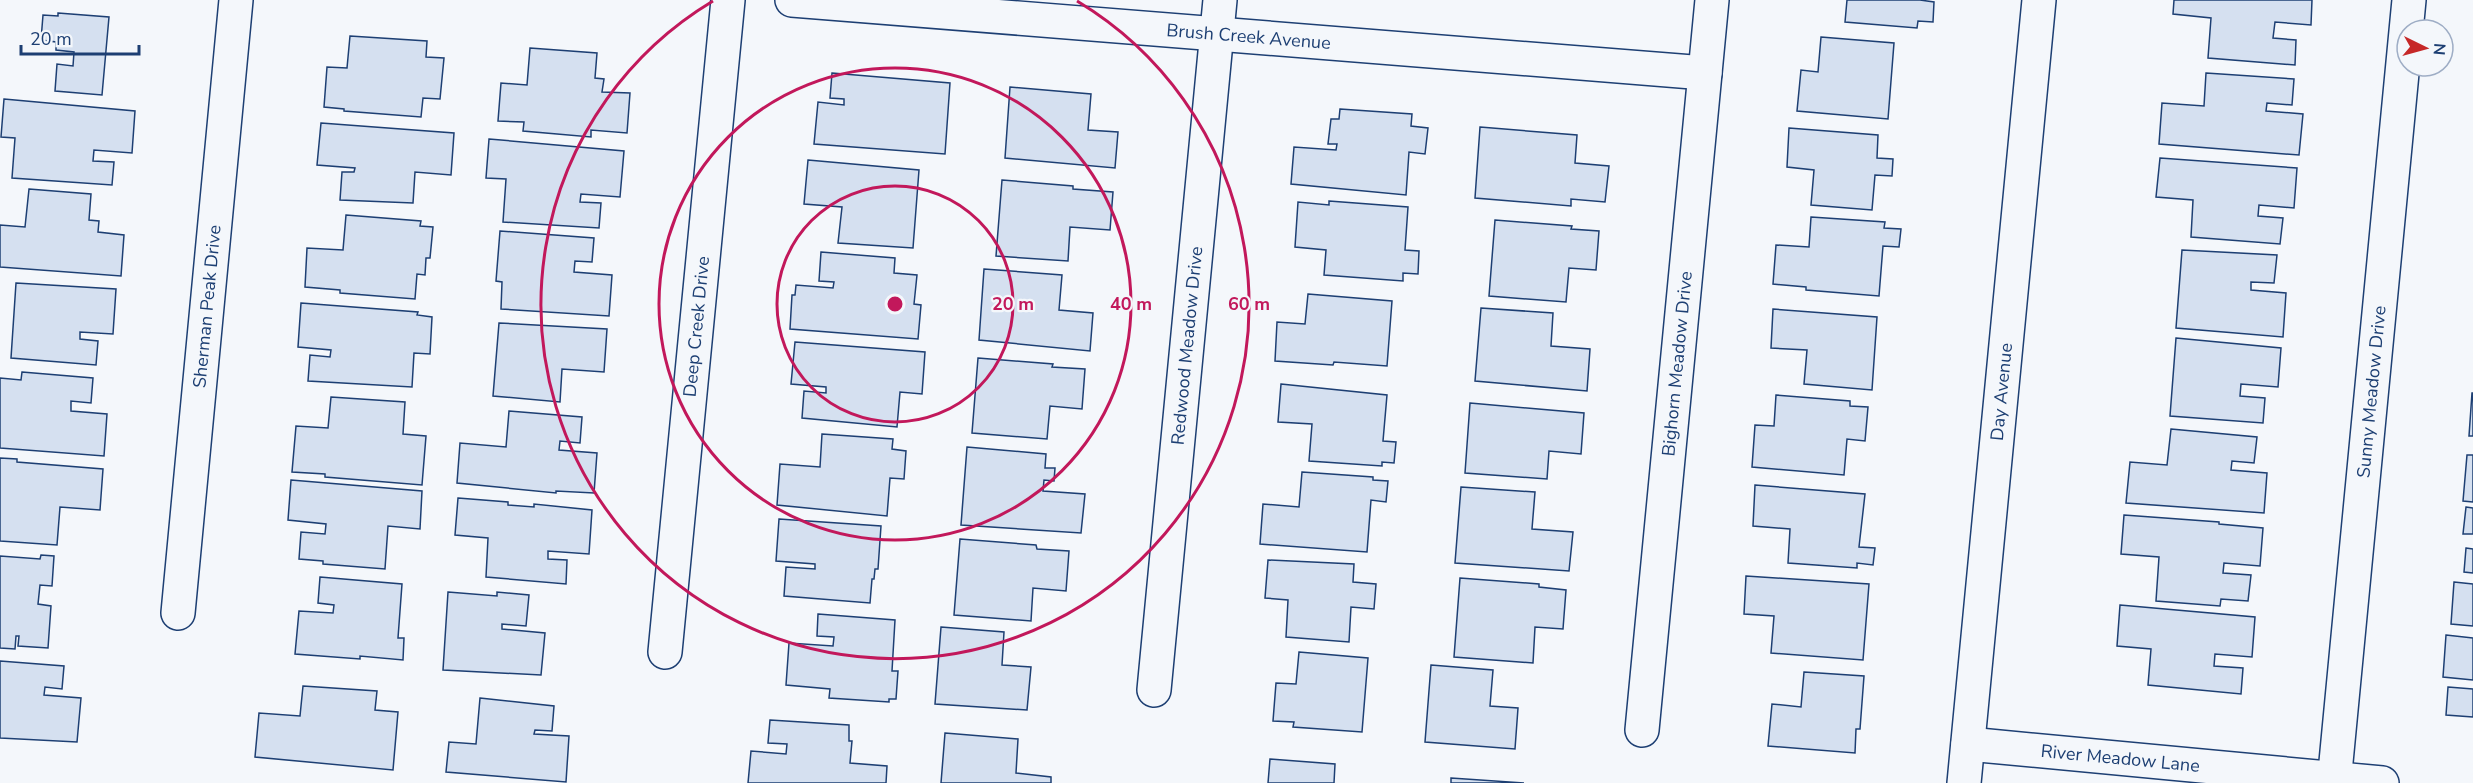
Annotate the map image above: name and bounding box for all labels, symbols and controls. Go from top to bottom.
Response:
scale bar [21,18,140,56]
street label: Brush Creek Avenue [1165,18,1332,55]
north arrow [2395,18,2455,78]
text: 20 m [30,27,72,51]
text: N [2427,42,2450,56]
street label: Sherman Peak Drive [187,224,227,389]
street label: Redwood Meadow Drive [1166,245,1208,446]
street label: Deep Creek Drive [678,255,715,398]
street label: Bighorn Meadow Drive [1656,270,1698,457]
text: 20 m [992,292,1034,316]
text: 40 m [1110,292,1152,316]
text: 60 m [1228,292,1270,316]
centre of rings [885,294,905,314]
street label: Sunny Meadow Drive [2351,305,2392,479]
street label: Day Avenue [1985,342,2018,442]
street label: River Meadow Lane [2040,739,2201,778]

